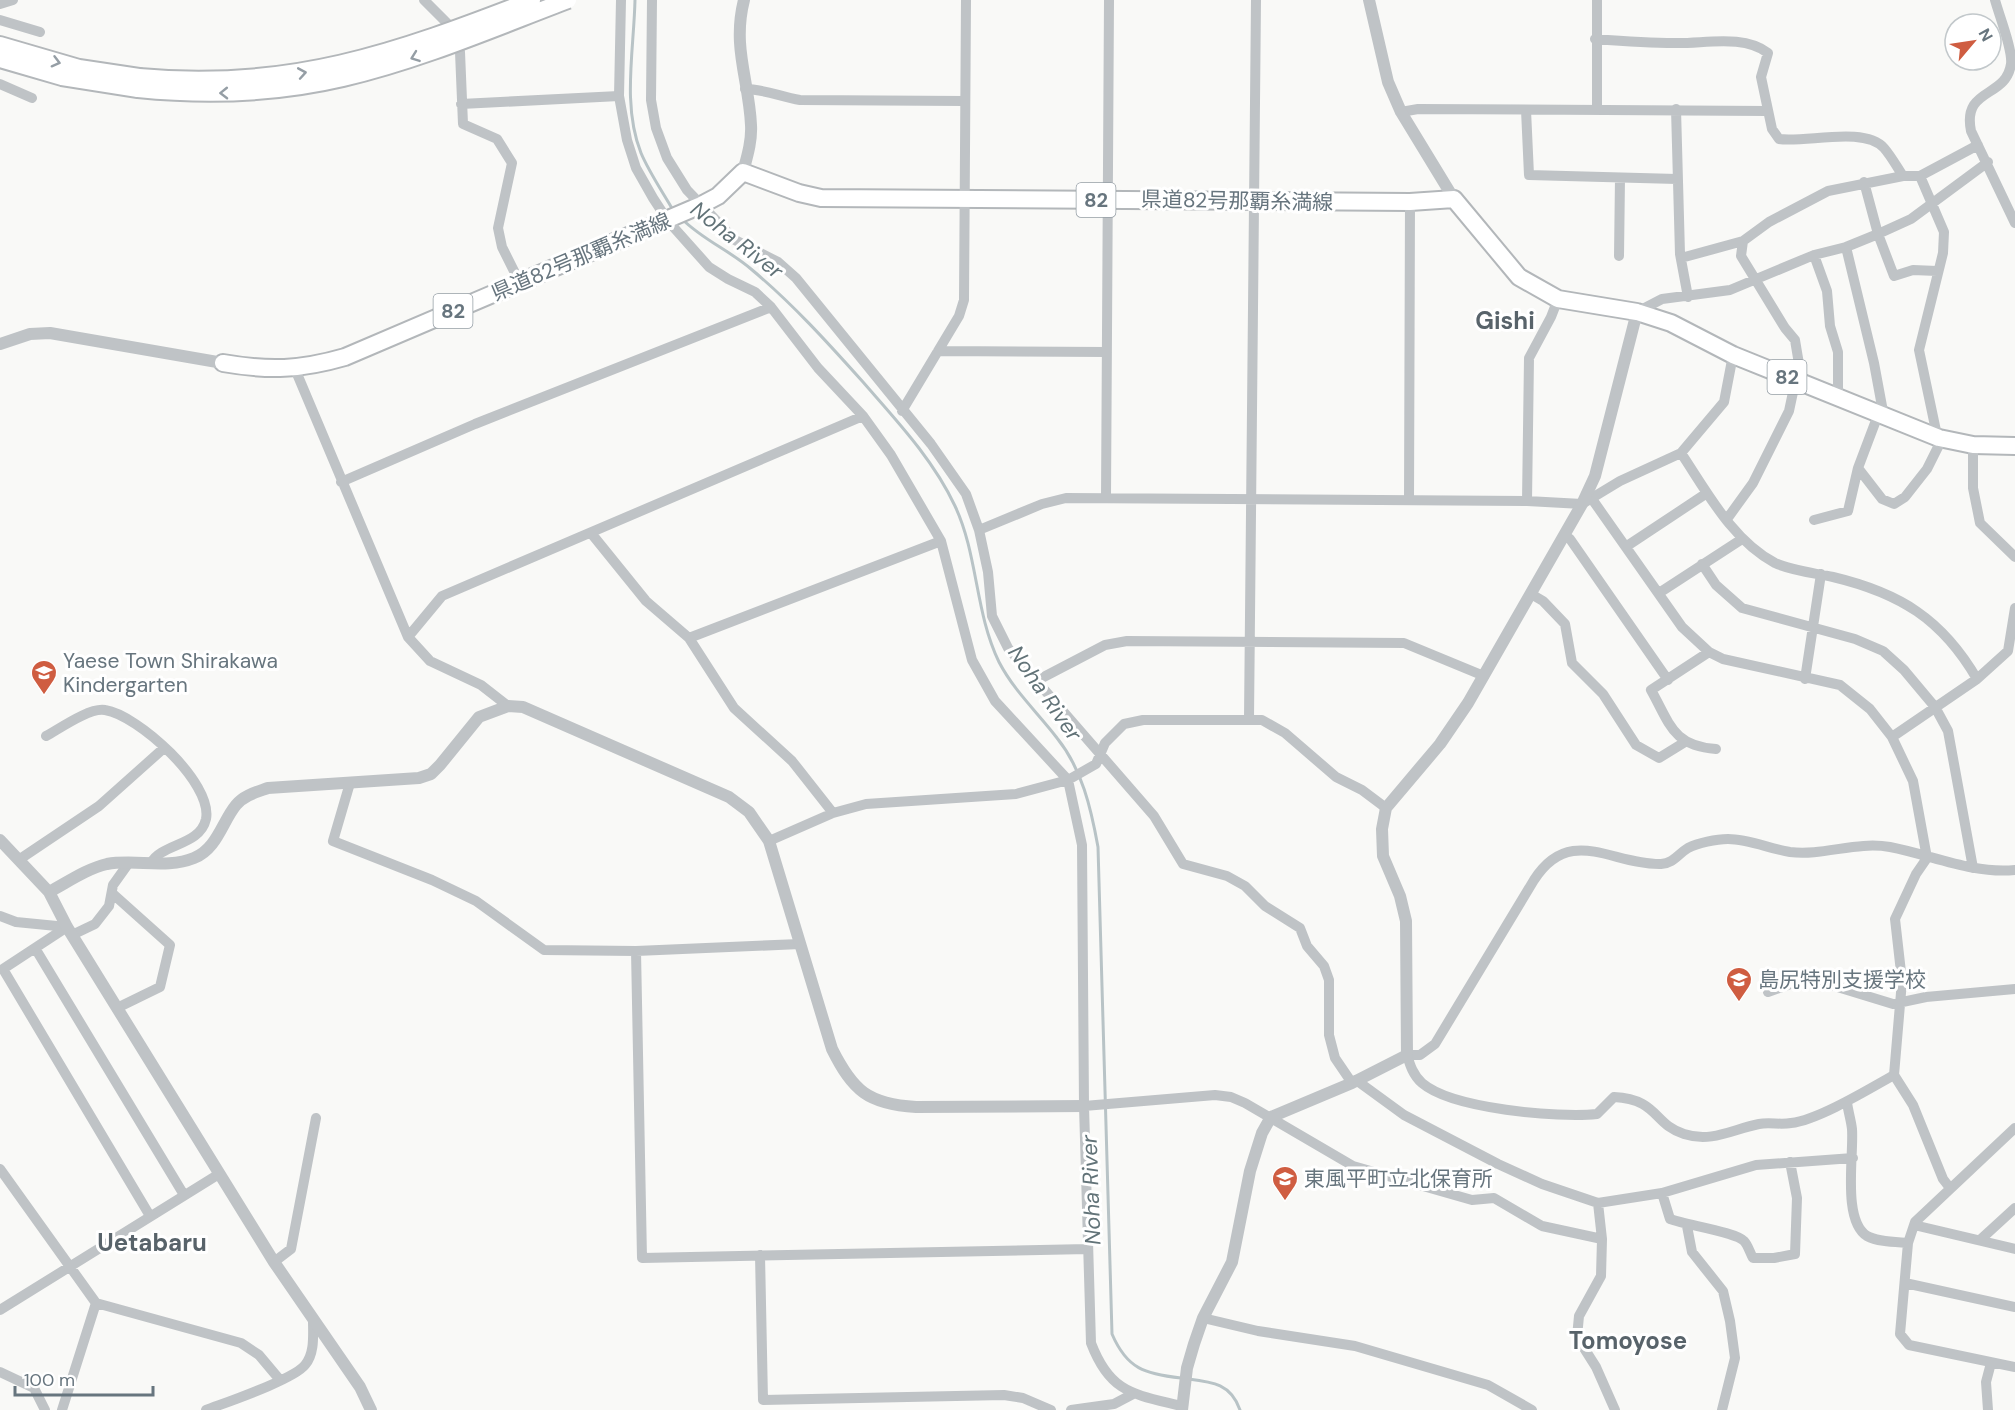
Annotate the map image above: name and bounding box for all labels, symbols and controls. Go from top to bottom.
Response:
north arrow [1943,12,2003,72]
text: N [1974,25,1998,45]
one-way arrow [410,49,421,62]
one-way arrow [51,54,61,67]
one-way arrow [297,67,307,79]
one-way arrow [220,87,229,99]
road number: 82 [1076,183,1116,217]
street label: 県道82号那覇糸満線 [1141,185,1333,217]
water label: Noha River [685,195,790,286]
street label: 県道82号那覇糸満線 [487,207,675,307]
road number: 82 [434,294,472,328]
district label: Gishi [1475,305,1535,336]
road number: 82 [1768,360,1806,394]
water label: Noha River [1002,640,1089,747]
place label: Yaese Town Shirakawa Kindergarten [63,647,278,699]
school or university icon: Yaese Town Shirakawa Kindergarten [29,658,59,696]
school or university icon: 島尻特別支援学校 [1724,965,1754,1003]
place label: 島尻特別支援学校 [1758,966,1926,994]
water label: Noha River [1075,1134,1107,1245]
school or university icon: 東風平町立北保育所 [1270,1164,1300,1202]
place label: 東風平町立北保育所 [1304,1165,1493,1193]
district label: Uetabaru [97,1227,207,1258]
district label: Tomoyose [1569,1325,1687,1356]
scale bar [15,1359,153,1397]
text: 100 m [24,1368,75,1392]

